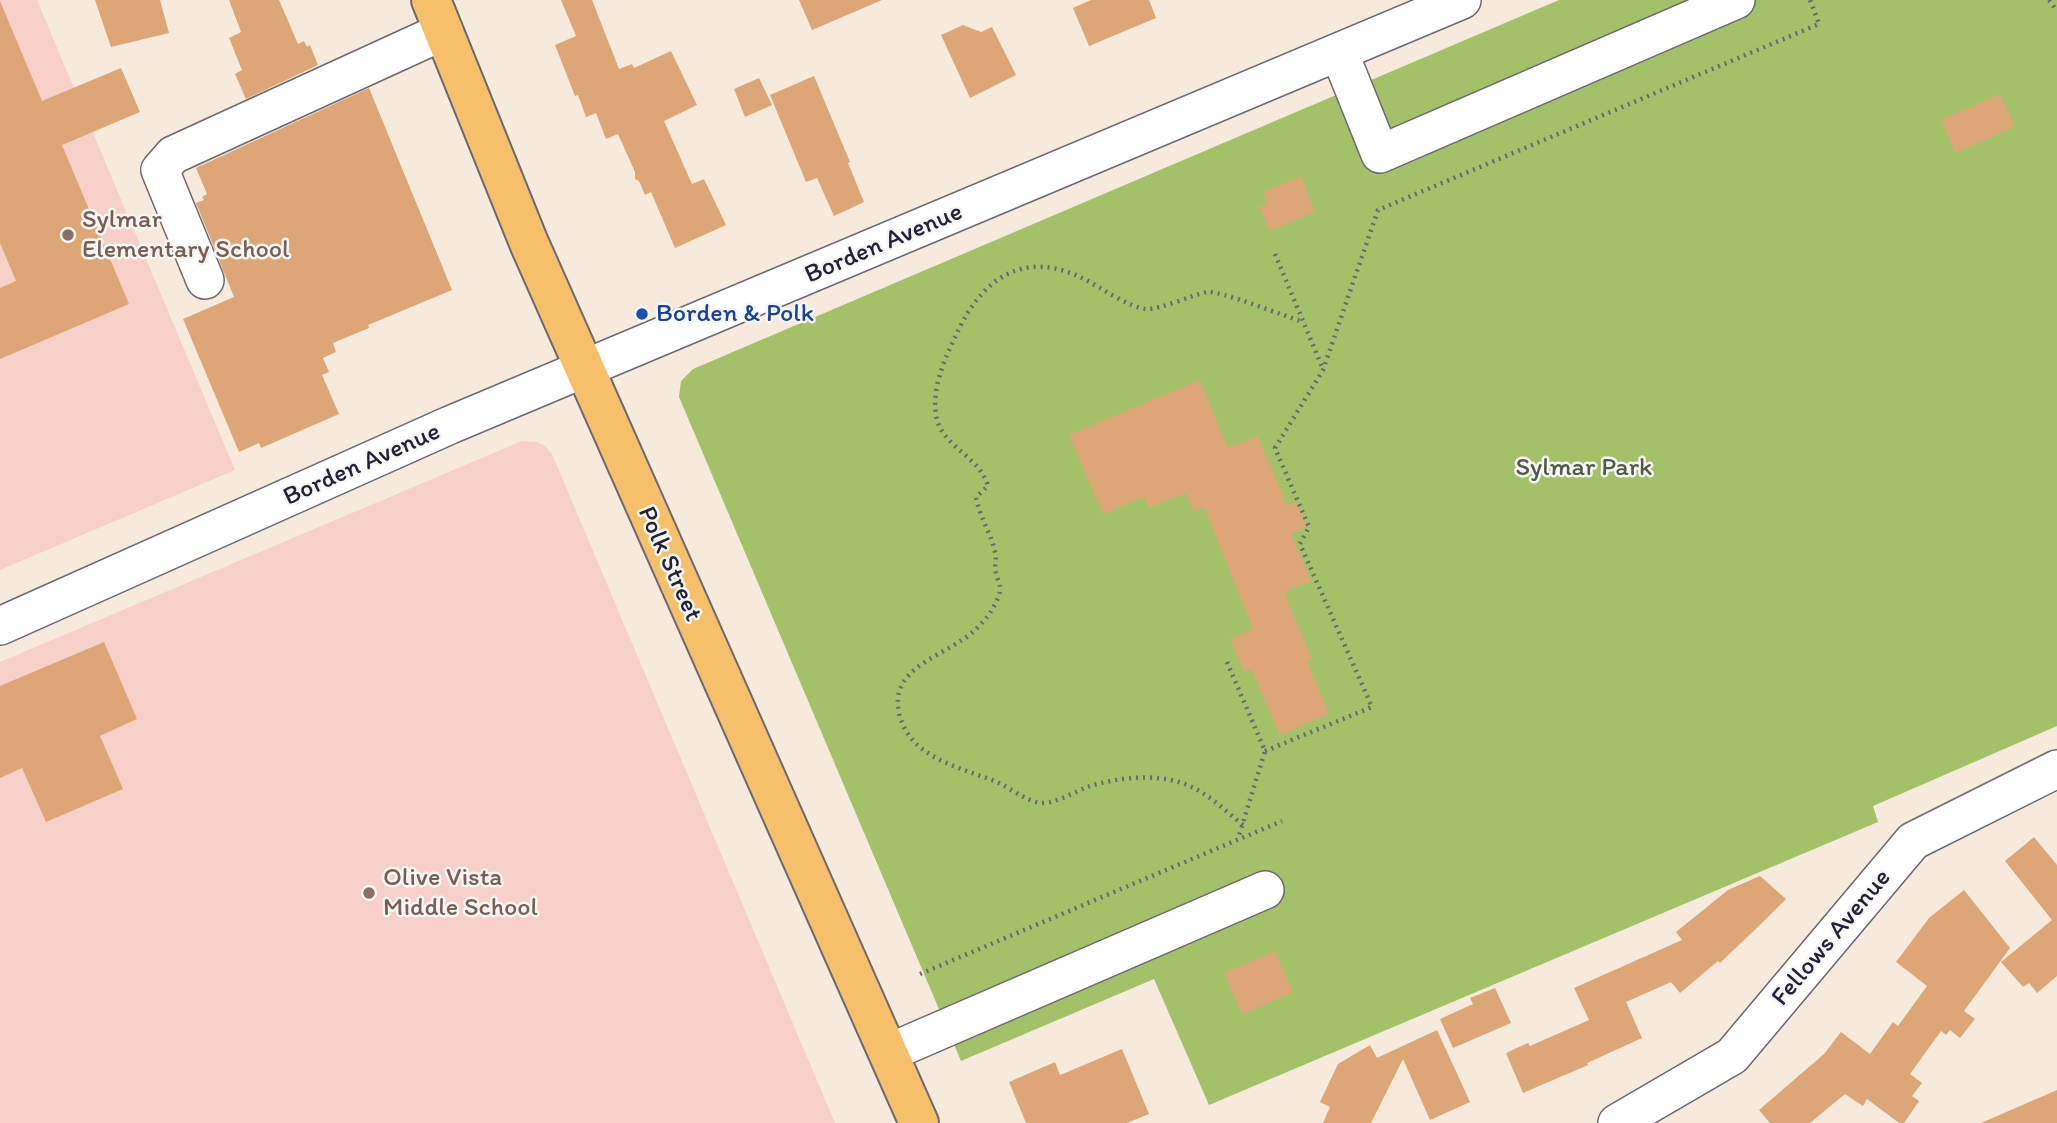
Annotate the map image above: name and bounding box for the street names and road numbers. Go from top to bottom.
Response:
street label: Borden Avenue [800,197,968,291]
street label: Borden Avenue [279,416,445,514]
street label: Polk Street [630,502,708,626]
street label: Fellows Avenue [1766,863,1898,1013]

